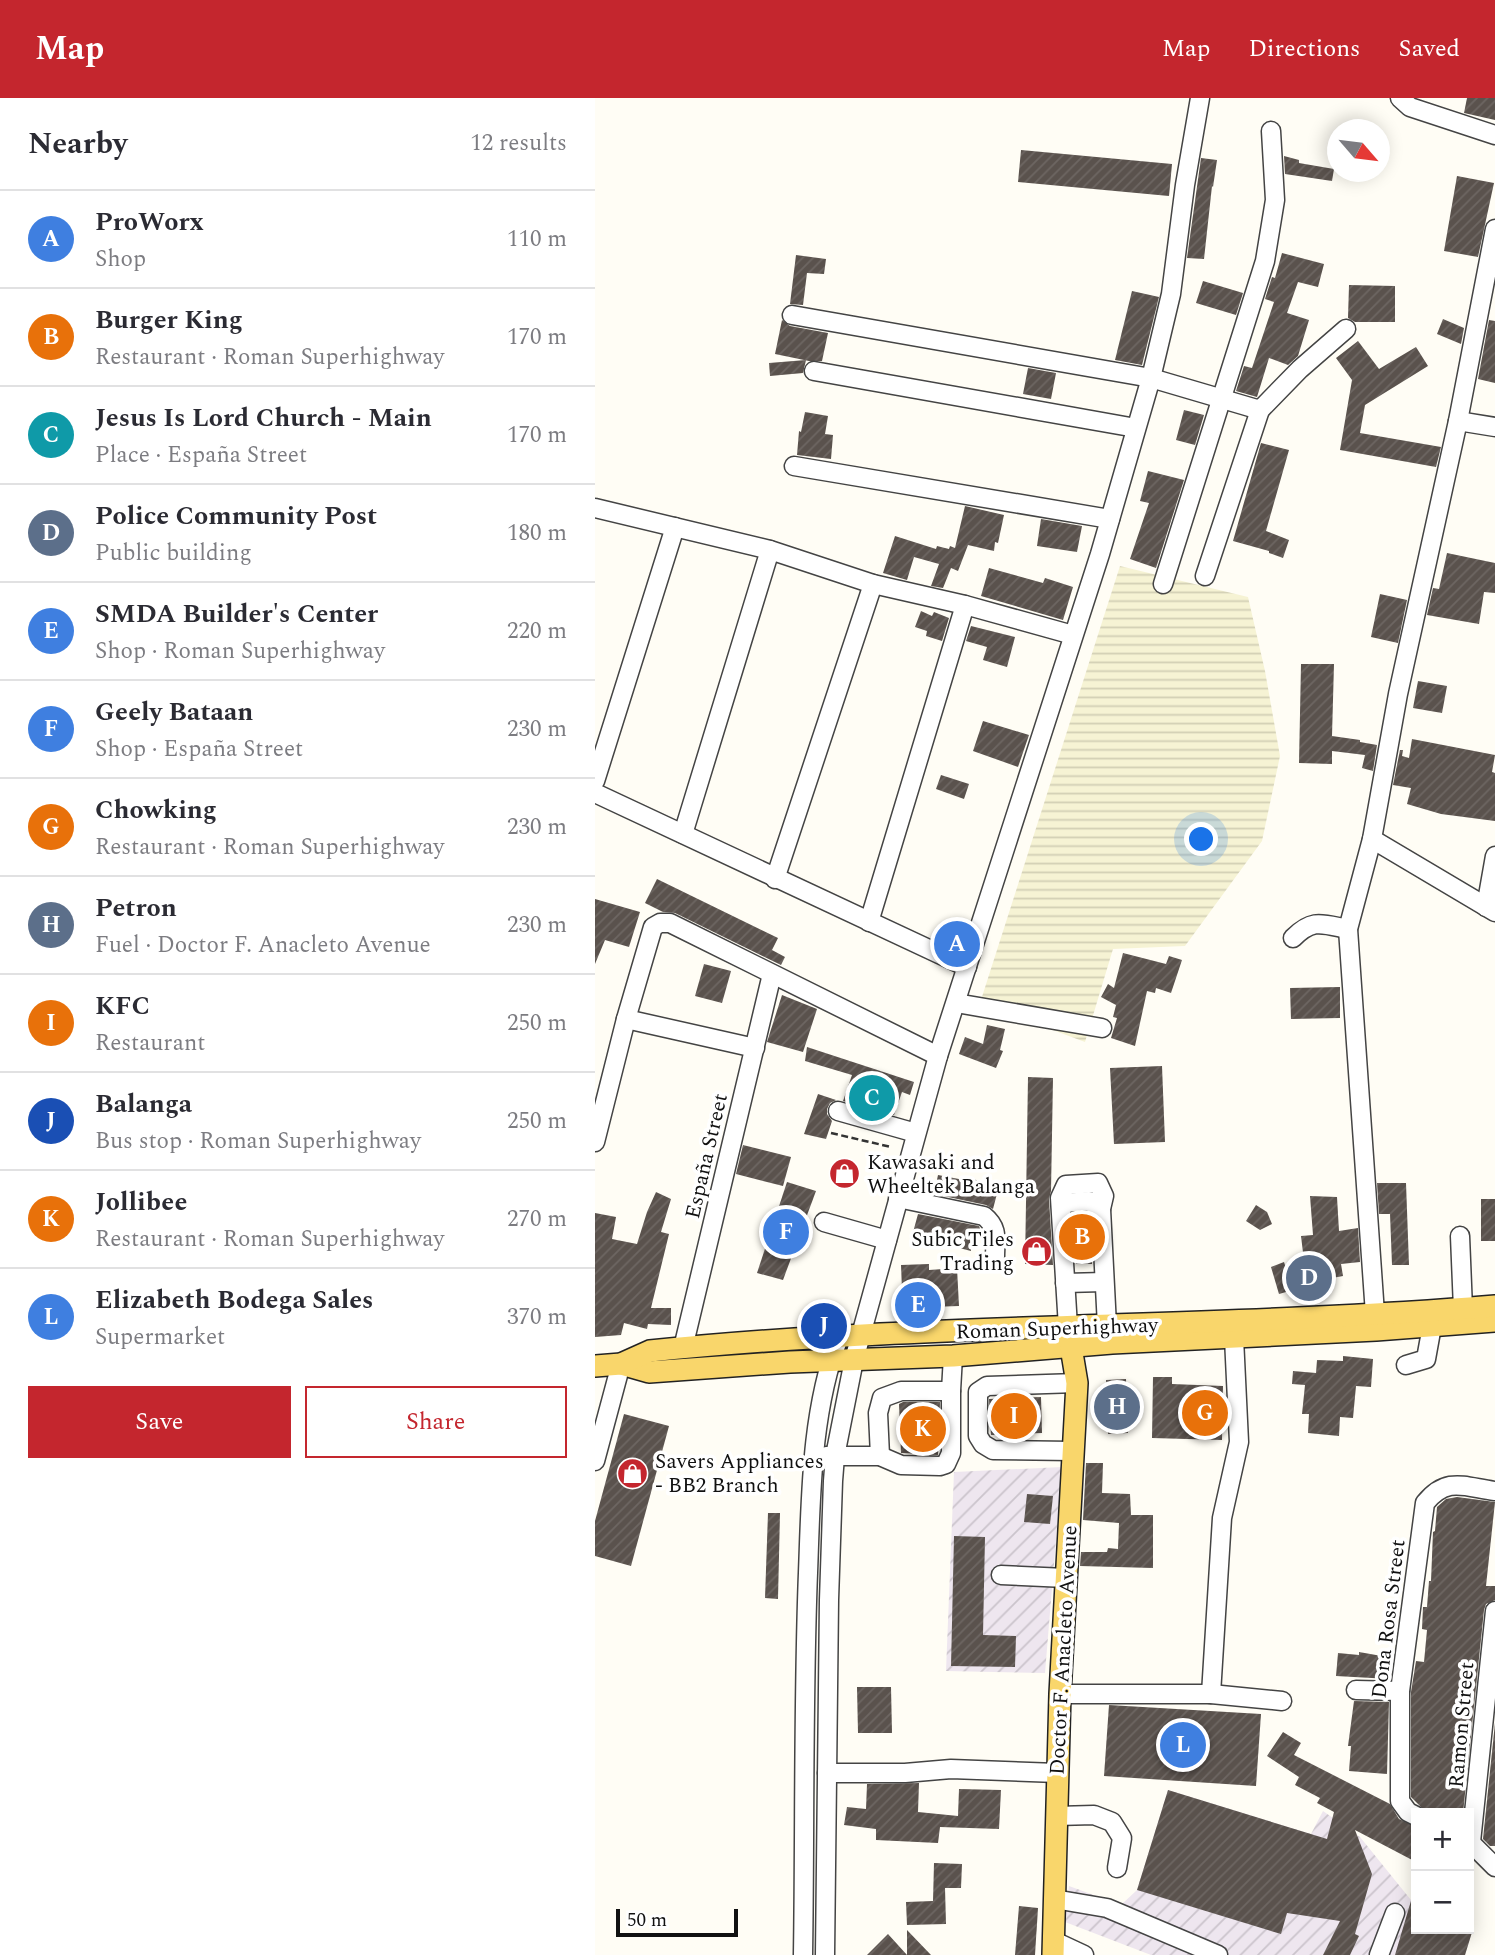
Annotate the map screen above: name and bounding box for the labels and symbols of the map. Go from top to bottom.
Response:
north arrow [1327,119,1390,182]
your location [1184,822,1218,856]
pin: A [934,918,980,970]
pin: C [849,1072,895,1124]
street label: España Street [677,1090,737,1222]
place label: Kawasaki and Wheeltek Balanga [867,1147,1036,1203]
shop icon: Kawasaki and Wheeltek Balanga [827,1157,861,1191]
pin: F [763,1206,809,1258]
pin: B [1059,1211,1105,1263]
place label: Subic Tiles Trading [911,1224,1014,1280]
shop icon: Subic Tiles Trading [1020,1234,1054,1268]
pin: D [1286,1252,1332,1304]
pin: E [895,1279,941,1331]
pin: J [801,1300,847,1352]
street label: Roman Superhighway [955,1309,1160,1349]
pin: H [1094,1381,1140,1433]
pin: G [1182,1387,1228,1439]
pin: I [991,1390,1037,1442]
pin: K [900,1403,946,1455]
place label: Savers Appliances - BB2 Branch [655,1446,824,1502]
shop icon: Savers Appliances - BB2 Branch [615,1456,649,1490]
street label: Doctor F. Anacleto Avenue [1041,1524,1087,1776]
street label: Dona Rosa Street [1363,1538,1415,1701]
street label: Ramon Street [1441,1661,1483,1789]
pin: L [1160,1719,1206,1771]
scale bar [616,1906,739,1938]

